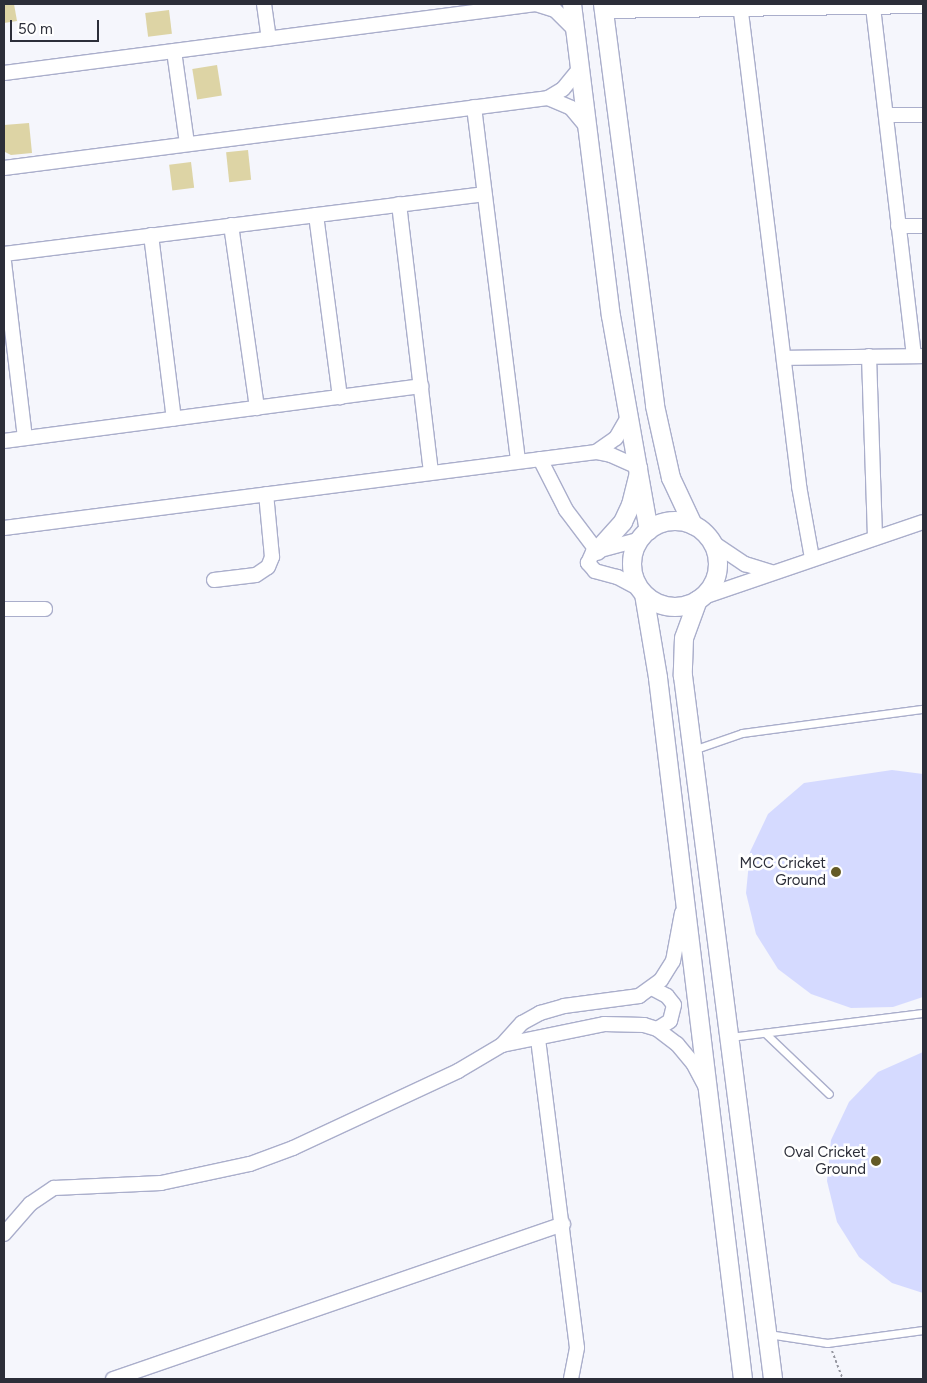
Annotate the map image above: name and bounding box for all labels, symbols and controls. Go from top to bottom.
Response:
scale bar [12,10,101,42]
text: 50 m [18,20,53,38]
place label: MCC Cricket Ground [740,854,826,889]
marker: MCC Cricket Ground [830,866,842,878]
place label: Oval Cricket Ground [784,1143,866,1178]
marker: Oval Cricket Ground [870,1155,882,1167]

